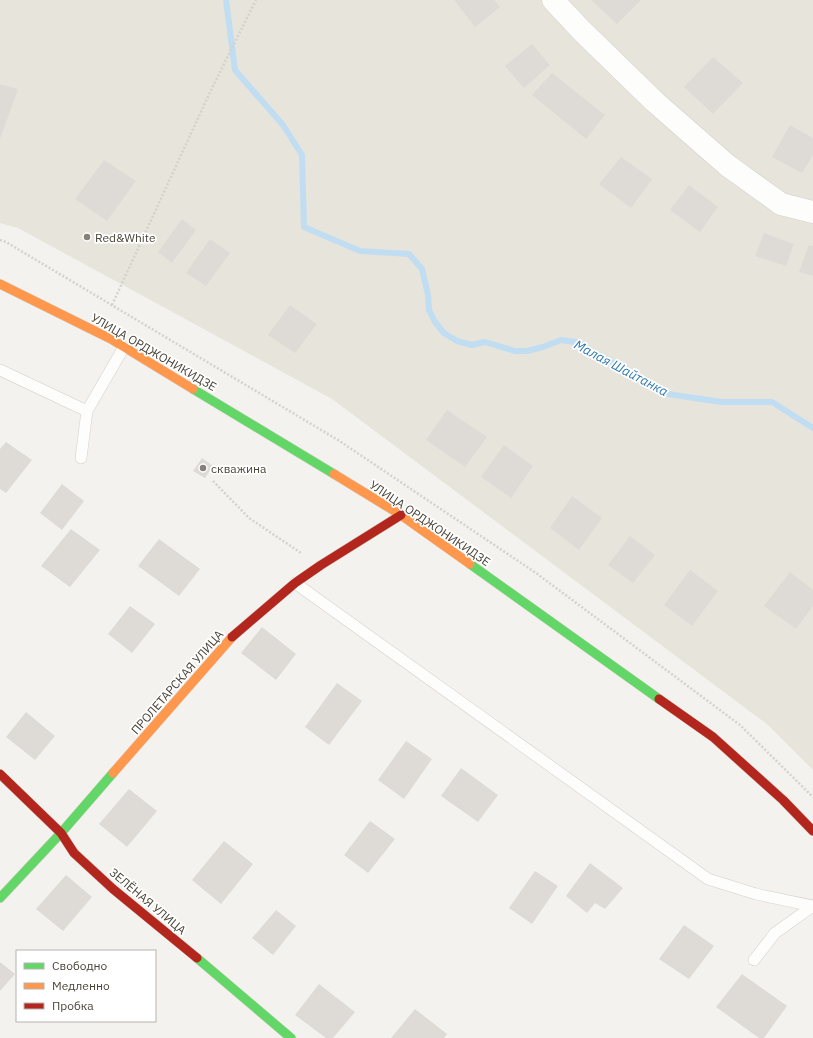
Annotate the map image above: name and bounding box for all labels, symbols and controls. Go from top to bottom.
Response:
place label: Red&White [95,230,156,245]
marker: Red&White [82,232,92,242]
street label: УЛИЦА ОРДЖОНИКИДЗЕ [89,310,219,394]
water label: Малая Шайтанка [571,336,671,400]
place label: скважина [211,461,267,476]
marker: скважина [198,463,208,473]
street label: УЛИЦА ОРДЖОНИКИДЗЕ [367,477,493,569]
street label: ПРОЛЕТАРСКАЯ УЛИЦА [128,627,227,737]
street label: ЗЕЛЁНАЯ УЛИЦА [107,864,190,938]
legend [16,950,156,1022]
text: Свободно [52,958,108,973]
text: Медленно [52,978,110,993]
text: Пробка [52,998,94,1013]

